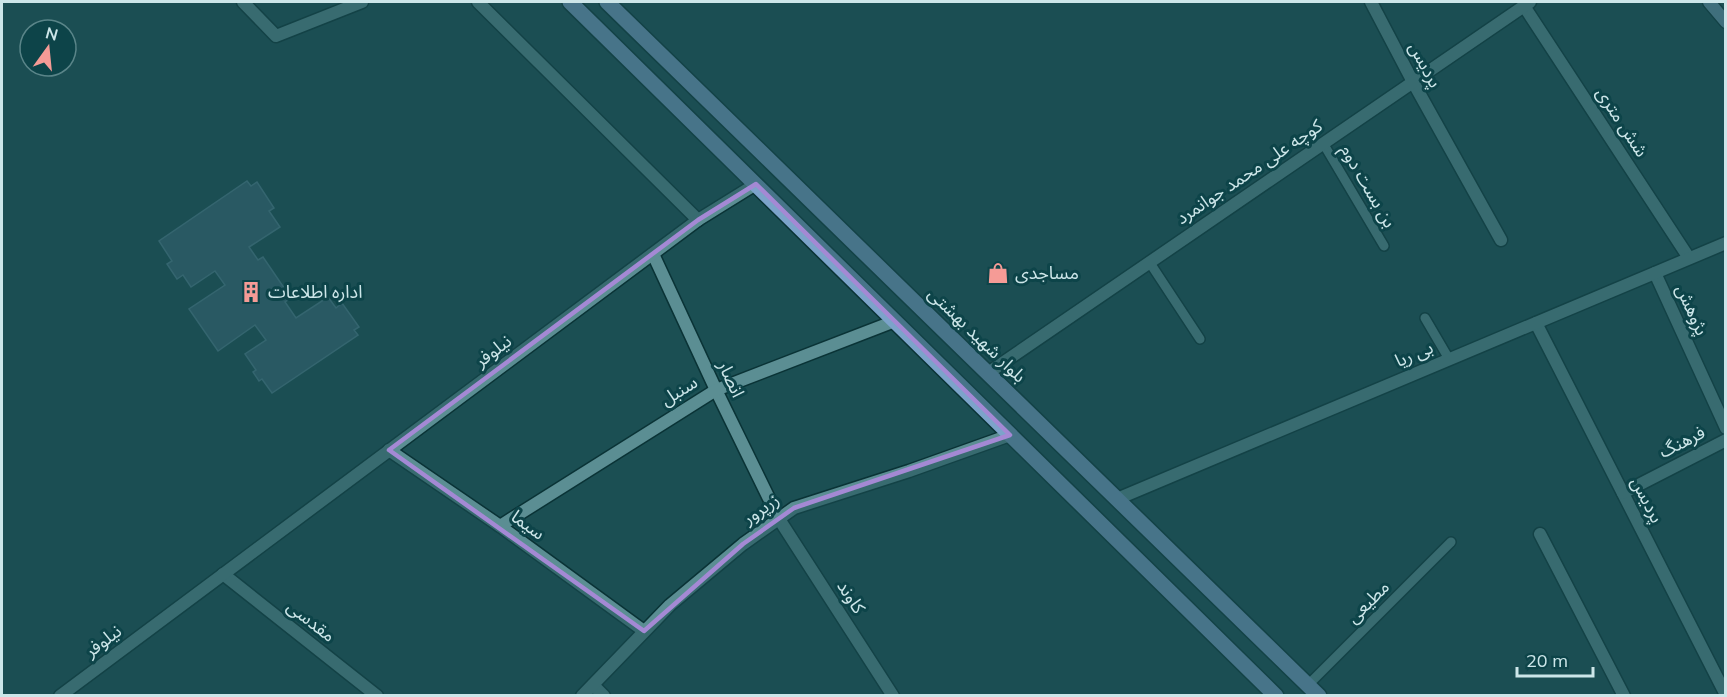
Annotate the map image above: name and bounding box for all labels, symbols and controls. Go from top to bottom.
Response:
north arrow [18,18,78,78]
text: N [43,22,60,45]
street label: پردیس [1404,38,1447,92]
street label: شش متری [1591,82,1653,161]
street label: کوچه علی محمد جوانمرد [1171,114,1327,229]
street label: بن بست دوم [1333,140,1402,233]
shop icon: مساجدی [986,261,1010,285]
place label: مساجدی [1015,261,1079,284]
building icon: اداره اطلاعات [239,280,263,304]
place label: اداره اطلاعات [268,280,362,303]
street label: پژوهش [1671,281,1714,339]
street label: بلوار شهید بهشتی [923,282,1031,387]
street label: نیلوفر [469,329,516,373]
street label: بی ریا [1391,335,1436,372]
street label: انصار [713,356,750,401]
street label: سنبل [656,370,702,411]
street label: فرهنگ [1655,420,1709,463]
street label: پردیس [1626,473,1669,527]
street label: زرپرور [737,488,784,530]
street label: سیما [507,505,550,545]
street label: مطیعی [1341,575,1394,628]
street label: کاوند [832,576,871,618]
street label: مقدسی [282,595,340,647]
street label: نیلوفر [79,619,126,663]
scale bar [1517,640,1594,678]
text: 20 m [1526,649,1568,672]

